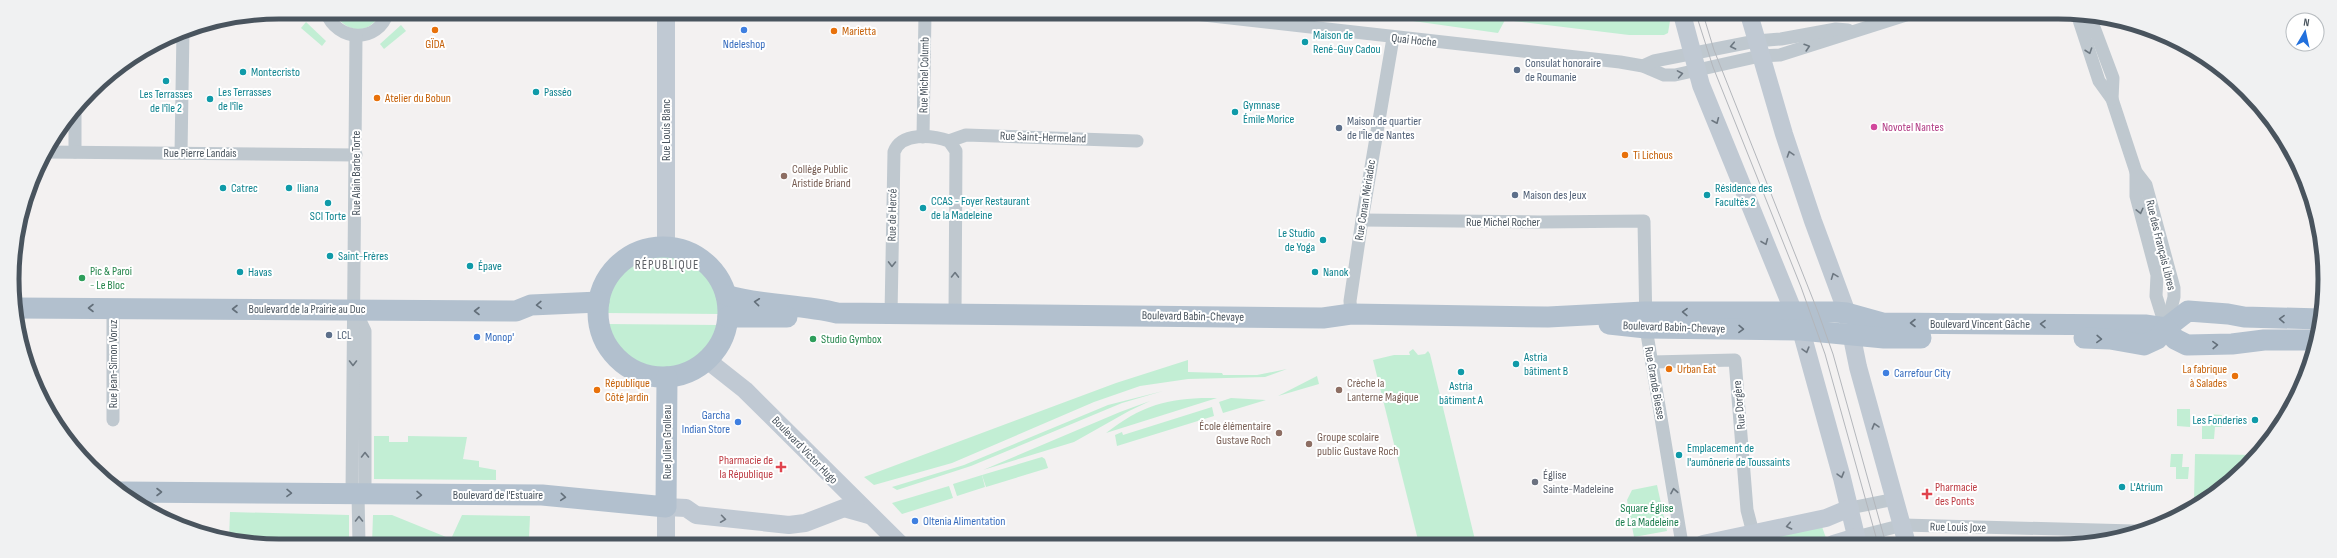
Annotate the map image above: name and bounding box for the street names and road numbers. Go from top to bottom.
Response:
street label: Quai Hoche [1391,31,1438,50]
street label: Rue Michel Columb [916,37,933,113]
street label: Rue Louis Blanc [659,99,674,161]
street label: Rue Saint-Hermeland [1000,128,1086,147]
street label: Rue Alain Barbe Torte [349,130,364,215]
street label: Rue Pierre Landais [163,146,237,161]
street label: Rue Conan Mériadec [1352,158,1379,242]
street label: Rue de Hercé [885,188,900,242]
street label: Rue des Français Libres [2142,198,2179,292]
street label: Rue Michel Rocher [1466,215,1541,230]
street label: Boulevard de la Prairie au Duc [249,302,366,317]
street label: Boulevard Babin-Chevaye [1142,308,1244,325]
street label: Boulevard Vincent Gâche [1930,317,2030,332]
street label: Boulevard Babin-Chevaye [1623,318,1726,337]
street label: Rue Jean-Simon Voruz [106,319,121,408]
street label: Rue Grande Biesse [1641,345,1668,421]
street label: Rue Dorgère [1730,380,1749,430]
street label: Rue Julien Grolleau [660,405,675,479]
street label: Boulevard Victor Hugo [768,413,841,487]
street label: Boulevard de l'Estuaire [453,488,543,503]
street label: Rue Louis Joxe [1930,520,1987,535]

